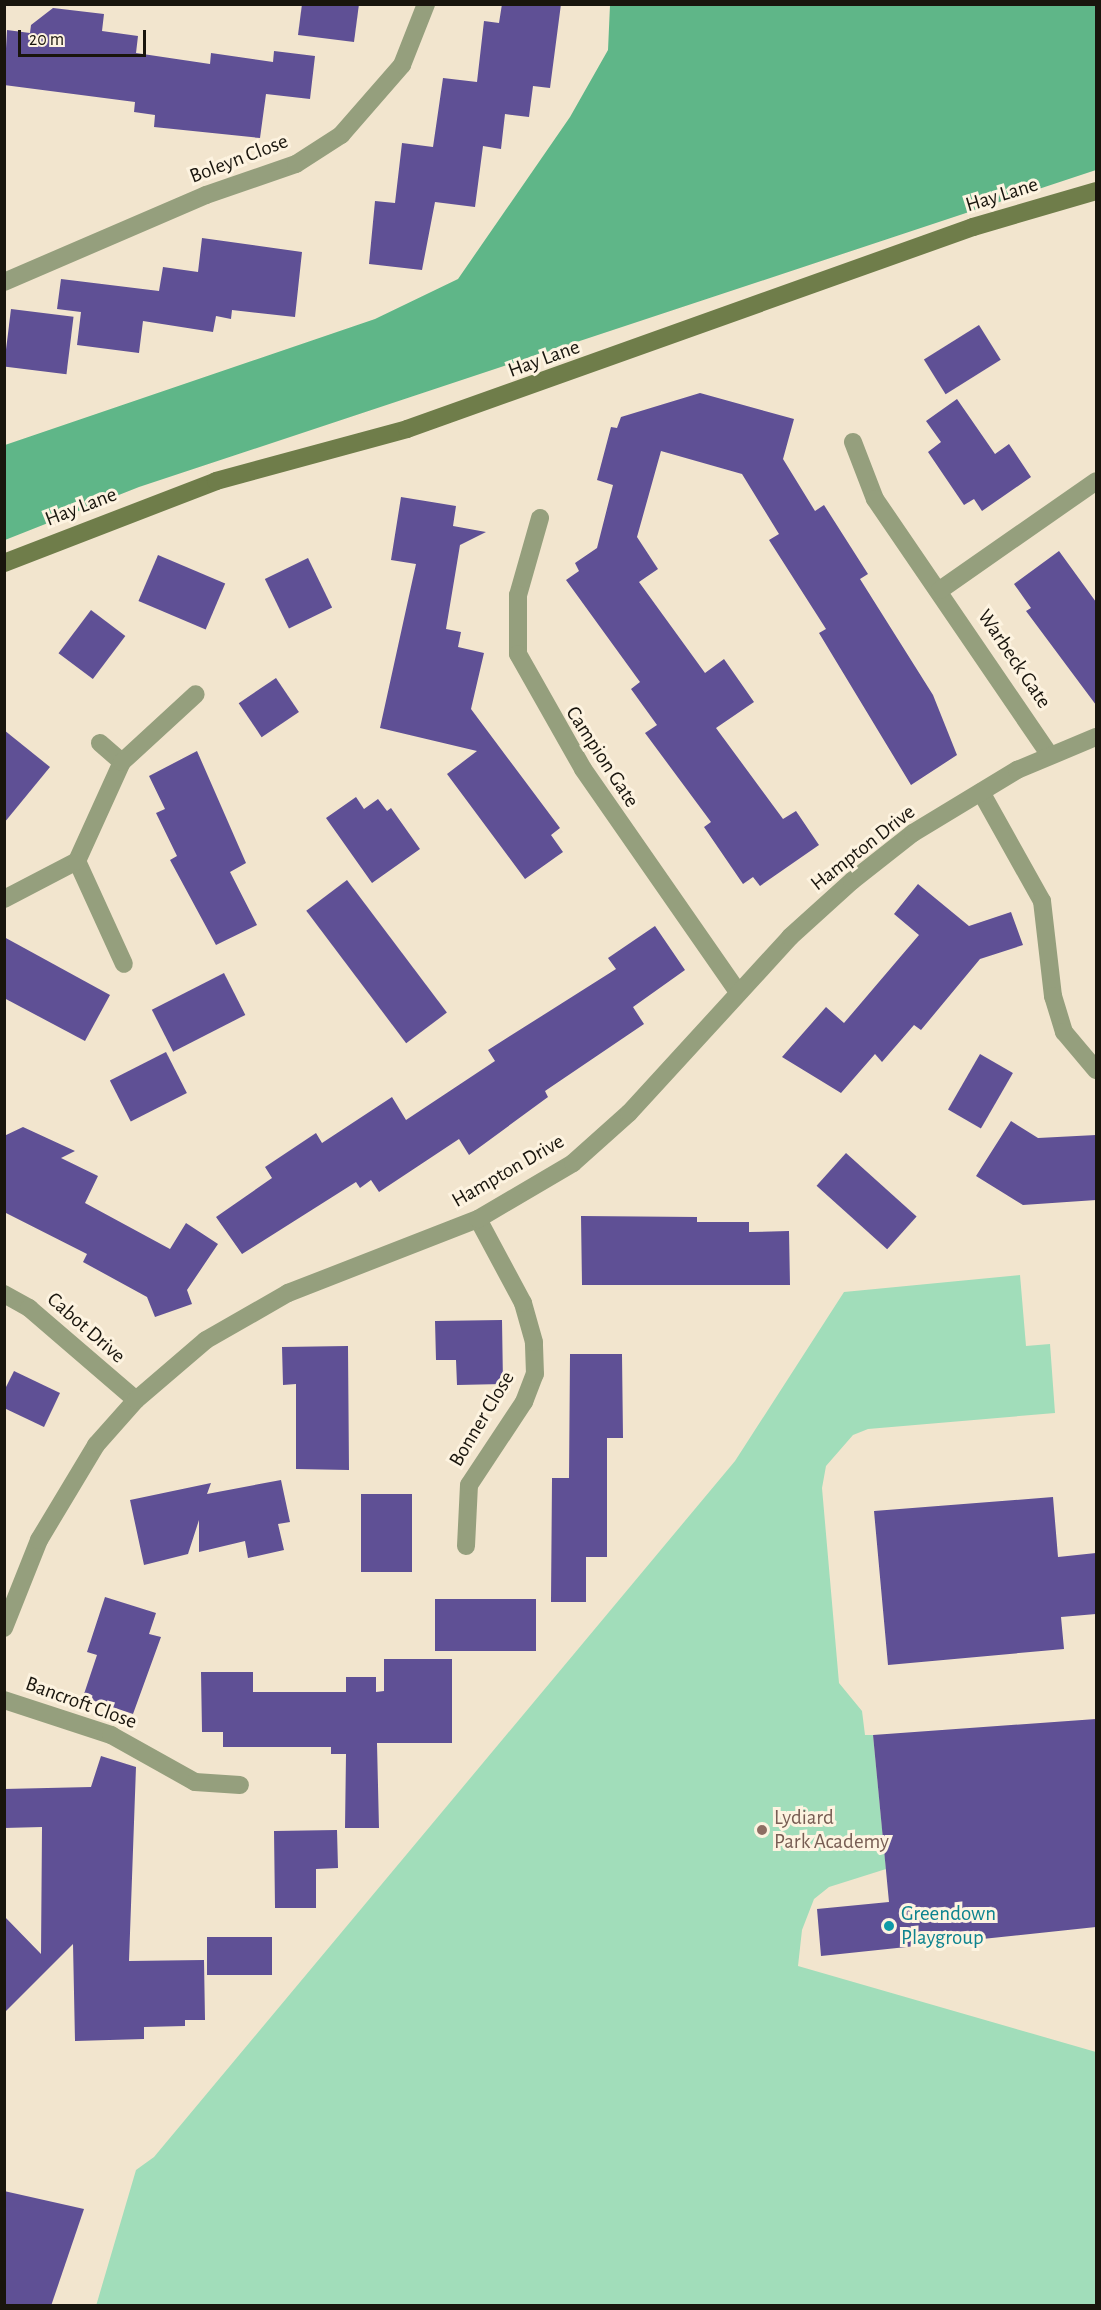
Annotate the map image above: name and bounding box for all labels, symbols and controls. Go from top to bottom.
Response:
scale bar [21,18,148,56]
text: 20 m [29,31,64,49]
street label: Boleyn Close [186,129,292,189]
street label: Hay Lane [963,172,1041,218]
street label: Hay Lane [505,334,583,384]
street label: Hay Lane [42,482,120,532]
street label: Warbeck Gate [972,605,1056,713]
street label: Campion Gate [560,702,644,812]
street label: Hampton Drive [806,799,920,897]
street label: Hampton Drive [447,1129,569,1213]
street label: Cabot Drive [42,1287,130,1369]
street label: Bonner Close [444,1367,520,1471]
street label: Bancroft Close [22,1671,140,1735]
place label: Lydiard Park Academy [774,1805,889,1855]
marker: Lydiard Park Academy [755,1823,769,1837]
place label: Greendown Playgroup [901,1901,996,1951]
marker: Greendown Playgroup [882,1919,896,1933]

